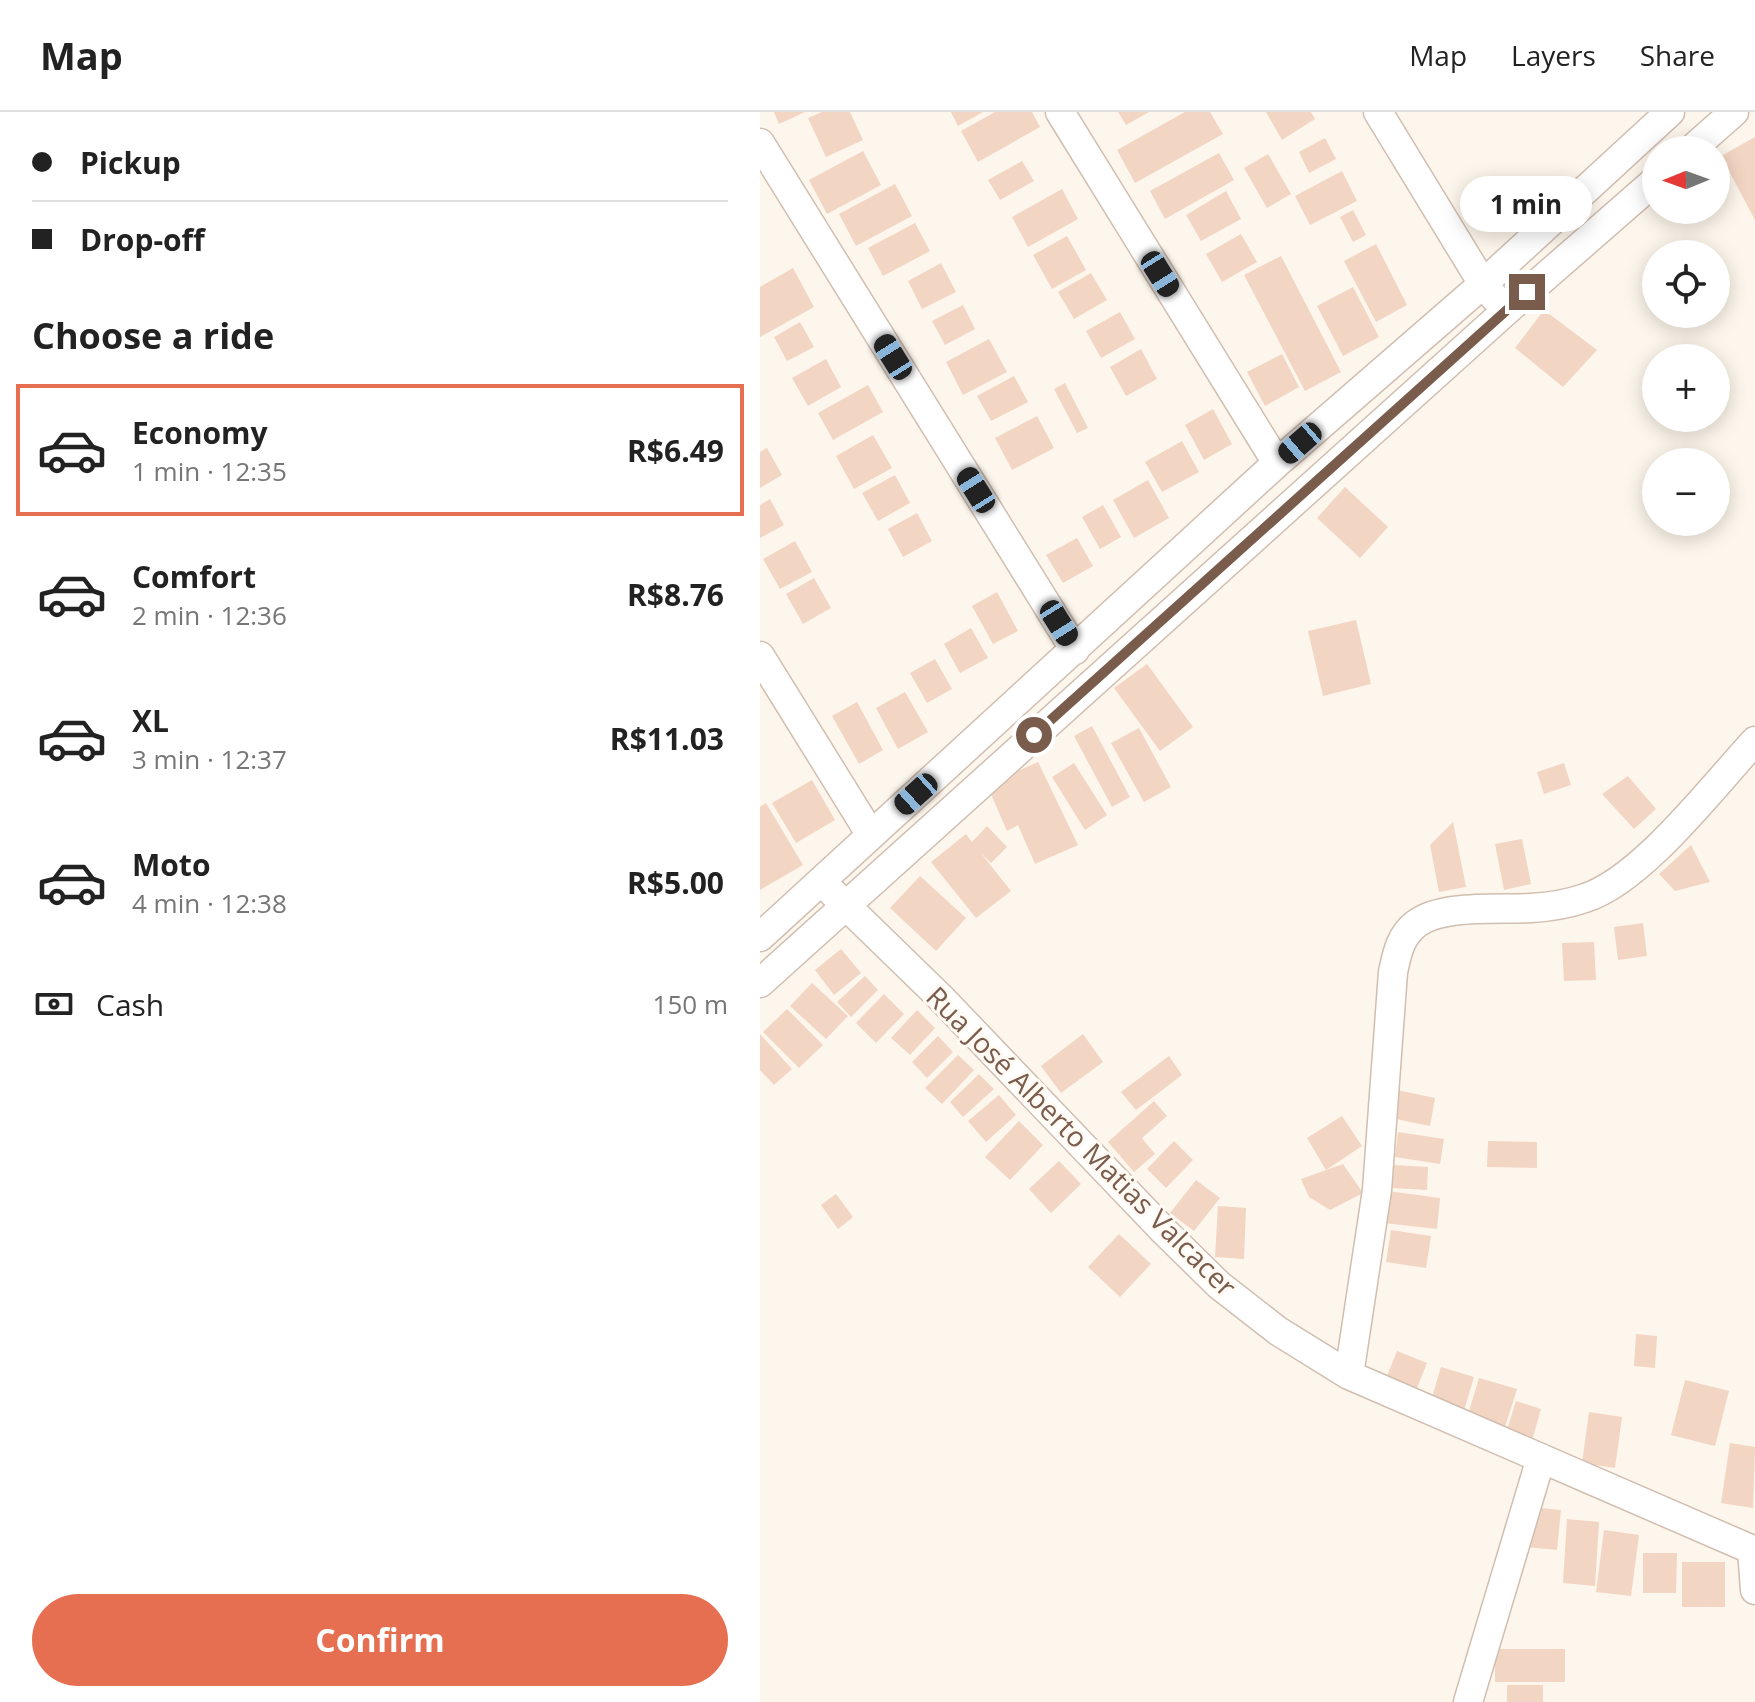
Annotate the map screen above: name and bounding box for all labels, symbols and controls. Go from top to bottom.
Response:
text: Map [40,29,123,81]
text: Map [1409,36,1467,74]
text: Layers [1511,36,1596,74]
text: Share [1640,36,1715,74]
north arrow [1642,136,1730,224]
map controls [1642,136,1730,536]
text: Pickup [80,142,181,183]
callout: 1 min [1461,176,1593,232]
text: 1 min [1490,186,1562,222]
text: Drop-off [80,219,205,260]
button: locate [1642,240,1730,328]
car [1137,247,1183,301]
route end [1509,274,1545,310]
text: Choose a ride [32,311,274,360]
car [870,330,916,384]
button: + [1642,344,1730,432]
text: Economy [132,412,268,453]
icon: car [36,414,108,486]
car [1274,418,1326,468]
text: R$6.49 [627,430,724,471]
button: − [1642,448,1730,536]
text: 1 min · 12:35 [132,453,287,489]
car [953,463,999,517]
text: Comfort [132,556,256,597]
icon: car [36,558,108,630]
text: R$8.76 [627,574,724,615]
car [1036,596,1082,650]
text: 2 min · 12:36 [132,597,287,633]
text: XL [132,700,169,741]
icon: car [36,702,108,774]
route start [1016,717,1052,753]
text: R$11.03 [610,718,724,759]
text: 3 min · 12:37 [132,741,287,777]
car [890,769,942,819]
text: Moto [132,844,210,885]
icon: car [36,846,108,918]
text: R$5.00 [627,862,724,903]
text: 4 min · 12:38 [132,885,287,921]
street label: Rua José Alberto Matias Valcacer [919,978,1246,1305]
icon: cash [32,982,76,1026]
text: Cash [96,984,164,1025]
text: 150 m [653,986,728,1022]
button: Confirm [32,1594,728,1686]

